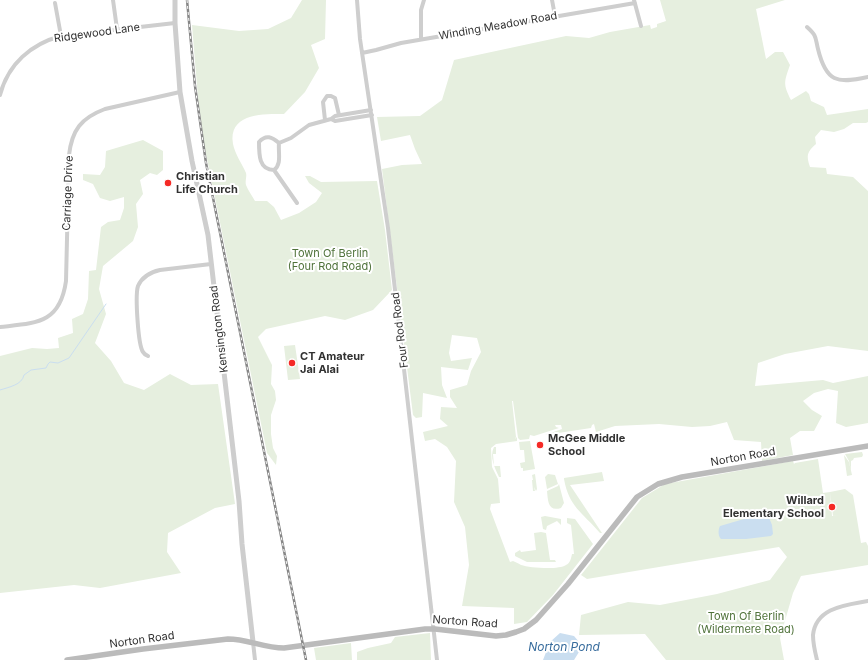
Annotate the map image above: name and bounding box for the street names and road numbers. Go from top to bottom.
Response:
street label: Winding Meadow Road [438,9,558,43]
street label: Ridgewood Lane [53,20,141,46]
street label: Carriage Drive [60,155,76,231]
street label: Kensington Road [207,285,231,373]
street label: Four Rod Road [389,291,411,369]
street label: Norton Road [710,445,776,469]
street label: Norton Road [432,613,498,631]
street label: Norton Road [109,629,175,651]

